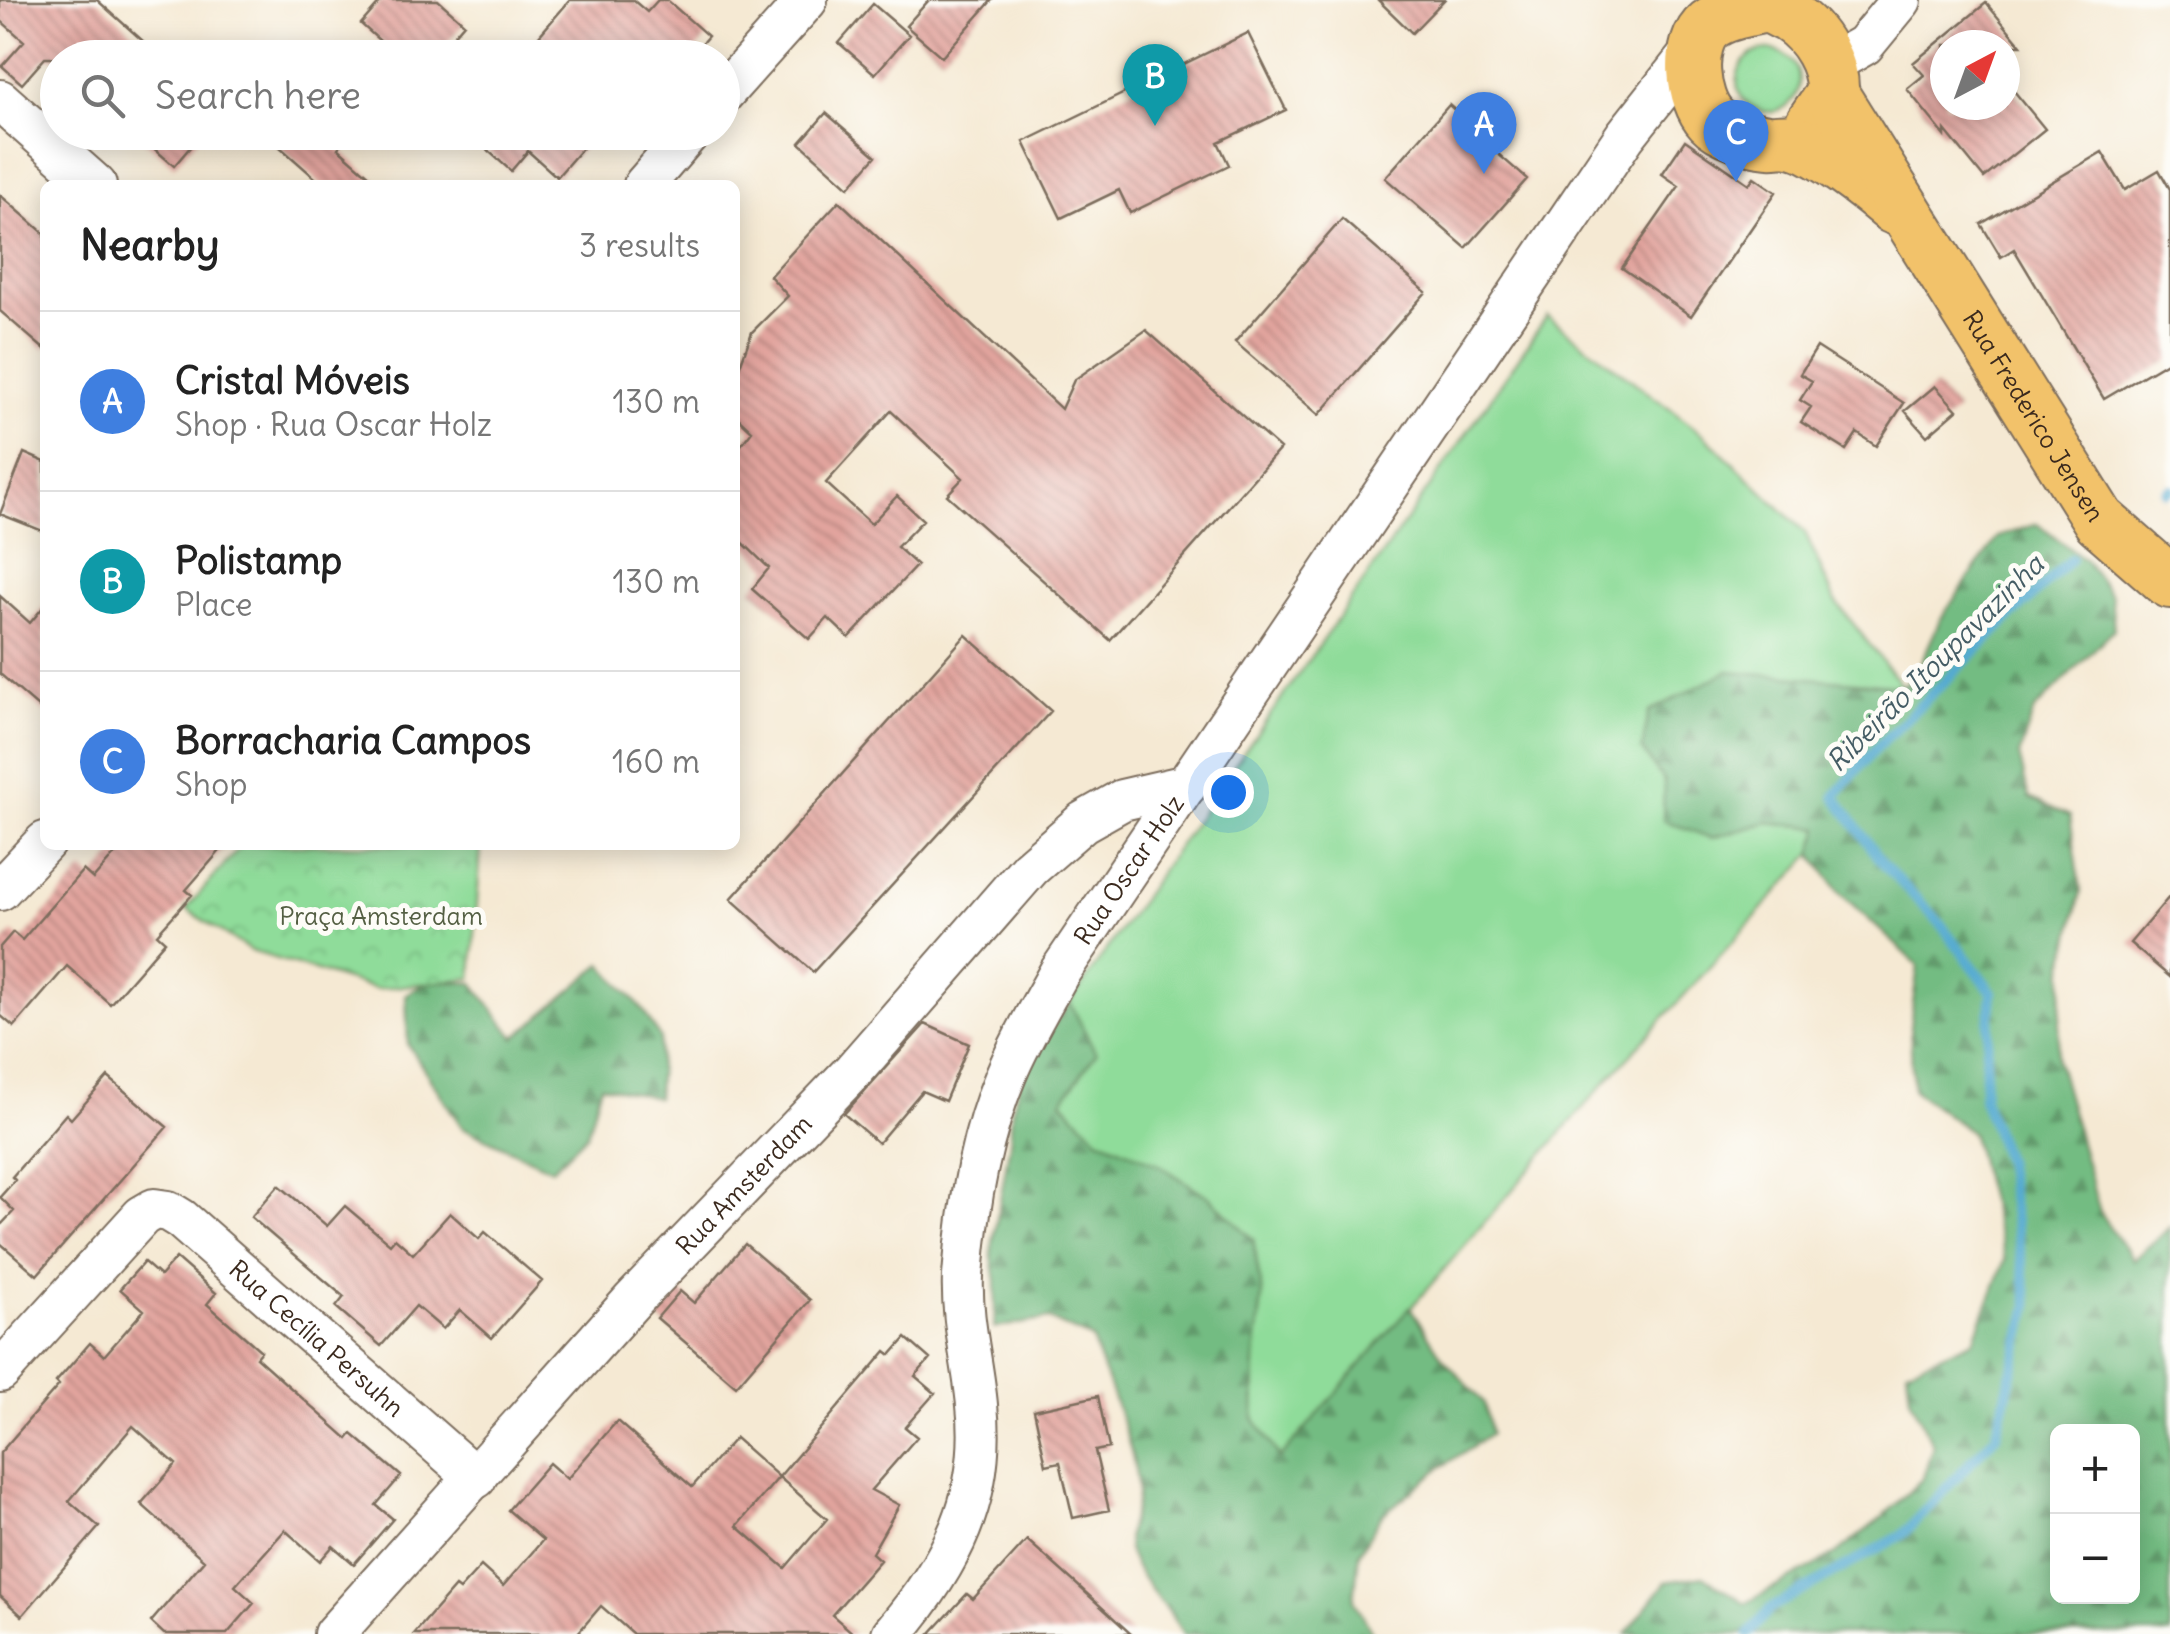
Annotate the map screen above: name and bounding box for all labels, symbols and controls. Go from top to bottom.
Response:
north arrow [1930,30,2020,120]
search box [40,40,740,150]
pin: B [1122,44,1188,126]
icon: search [75,68,130,123]
text: Search here [155,72,361,119]
pin: A [1452,91,1516,174]
pin: C [1704,100,1768,182]
text: Nearby [80,219,219,271]
text: 3 results [579,225,700,266]
street label: Rua Frederico Jensen [1956,305,2112,527]
text: Cristal Móveis [175,357,410,404]
text: A [102,381,123,422]
text: 130 m [612,381,700,422]
text: Shop · Rua Oscar Holz [175,404,492,445]
text: Polistamp [175,537,342,584]
water label: Ribeirão Itoupavazinha [1819,545,2053,779]
text: B [102,561,123,602]
text: 130 m [612,561,700,602]
text: Place [175,584,252,625]
text: Borracharia Campos [175,717,531,764]
text: C [102,741,123,782]
text: 160 m [612,741,700,782]
text: Shop [175,764,247,805]
your location [1203,767,1254,818]
street label: Rua Oscar Holz [1067,789,1191,951]
park label: Praça Amsterdam [279,900,483,932]
street label: Rua Amsterdam [669,1108,818,1262]
street label: Rua Cecília Persuhn [223,1253,411,1424]
map controls [2050,1424,2140,1604]
button: + [2050,1424,2140,1514]
button: − [2050,1514,2140,1604]

